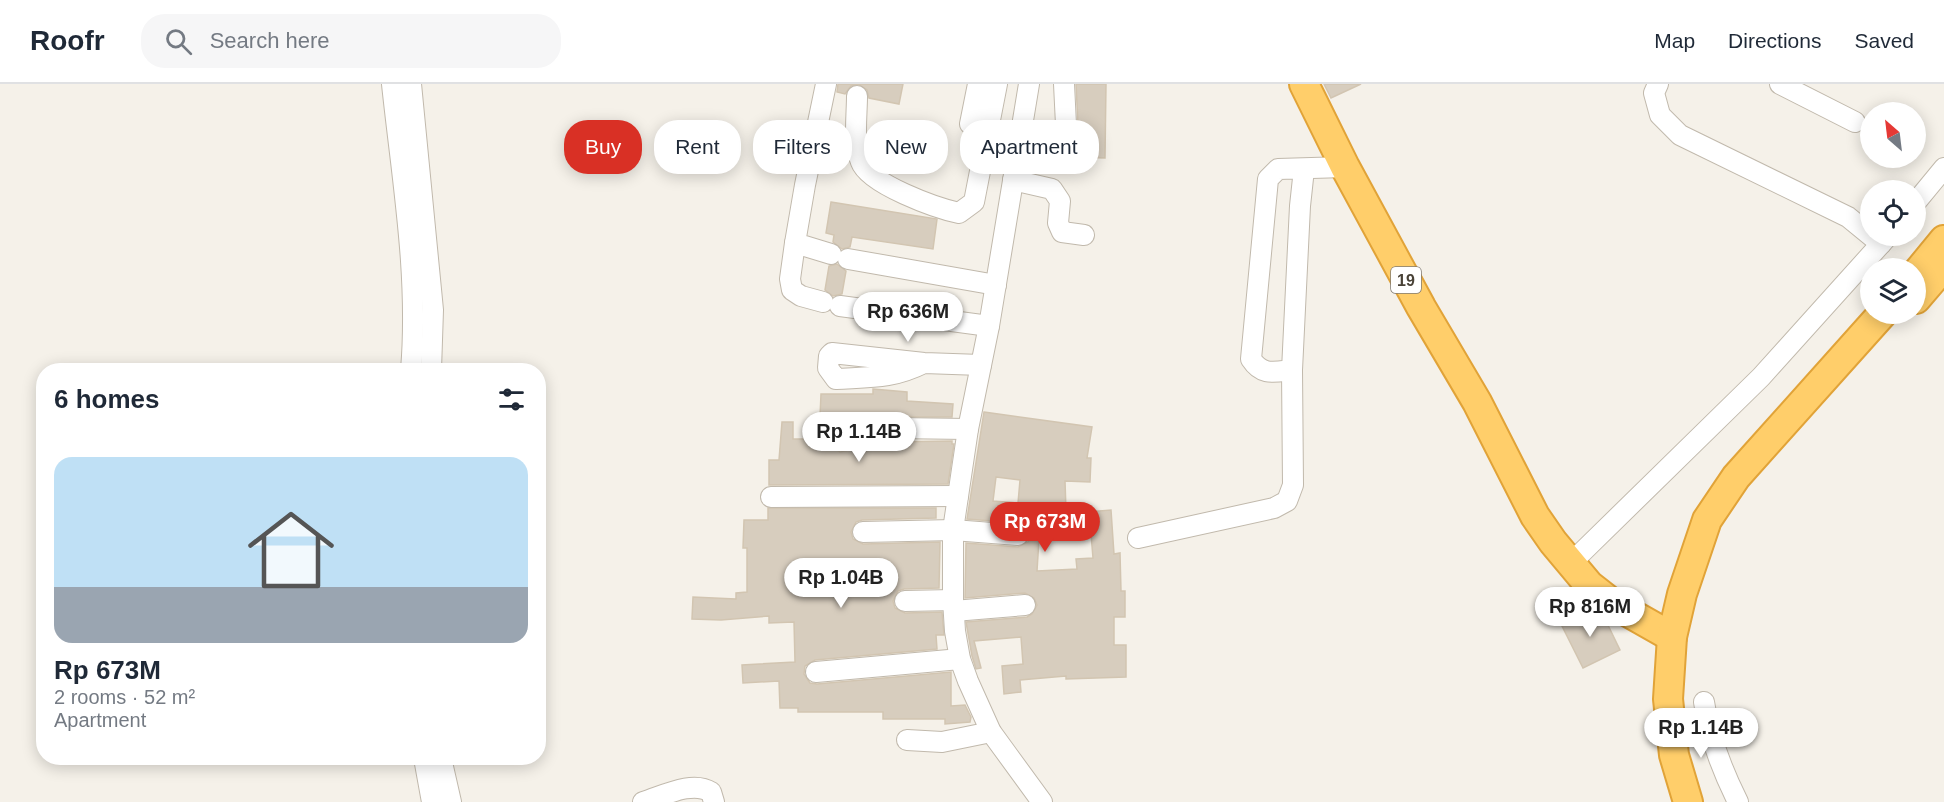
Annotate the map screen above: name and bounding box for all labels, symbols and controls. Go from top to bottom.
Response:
search box [141,14,561,68]
text: Roofr [30,25,105,56]
icon: search [162,25,195,58]
text: Search here [210,28,330,53]
text: Map [1654,29,1695,52]
text: Directions [1728,29,1821,52]
text: Saved [1854,29,1914,52]
north arrow [1860,102,1926,168]
map controls [1860,102,1926,324]
chip: Buy [564,120,642,174]
chip: Rent [654,120,741,174]
chip: Filters [753,120,852,174]
chip: New [864,120,948,174]
chip: Apartment [960,120,1099,174]
button: locate [1860,180,1926,246]
button: layers [1860,258,1926,324]
road number: 19 [1391,267,1421,293]
pin: Rp 636M [853,292,963,343]
text: Rp 636M [867,300,949,322]
icon: filters [495,383,528,416]
text: 6 homes [54,384,160,414]
pin: Rp 1.14B [797,412,921,463]
text: Rp 1.14B [816,420,902,442]
icon: home [237,496,345,604]
pin: Rp 673M [990,502,1100,553]
text: Rp 673M [1004,510,1086,532]
pin: Rp 1.04B [779,558,903,609]
text: Rp 1.04B [798,566,884,588]
pin: Rp 816M [1535,587,1645,638]
text: Rp 816M [1549,595,1631,617]
text: Rp 673M [54,655,161,685]
text: 2 rooms · 52 m² [54,686,195,708]
pin: Rp 1.14B [1639,708,1763,759]
text: Apartment [54,709,146,731]
text: Rp 1.14B [1658,716,1744,738]

